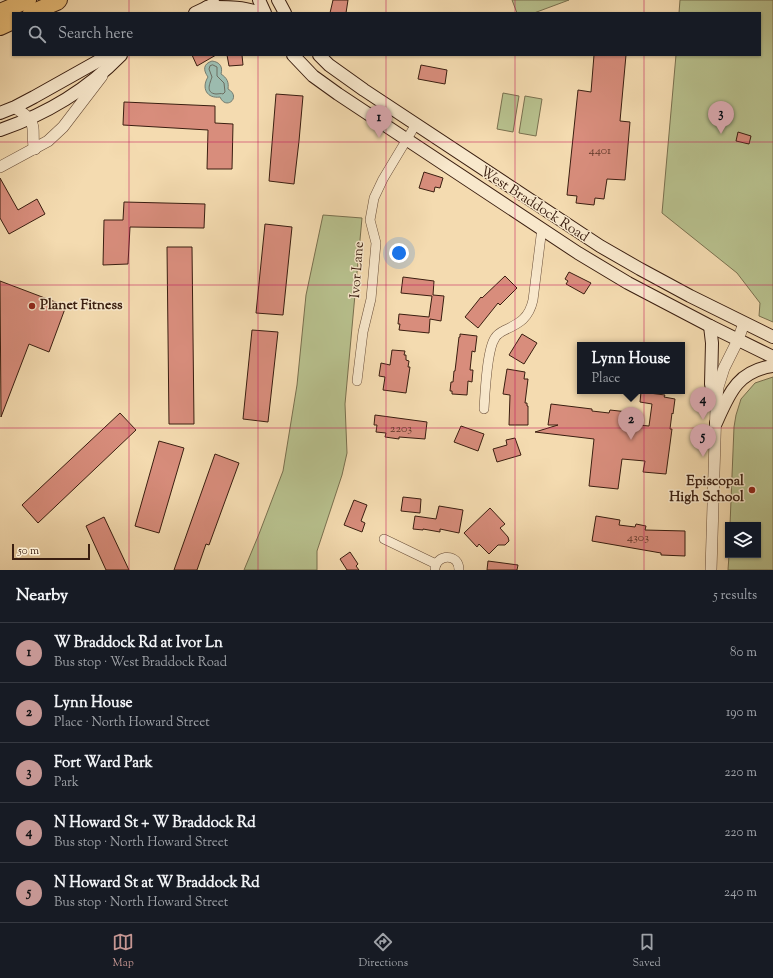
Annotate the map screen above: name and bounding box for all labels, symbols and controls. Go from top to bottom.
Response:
search box [12,12,761,56]
icon: search [26,23,48,45]
text: Search here [58,24,133,45]
pin: 3 [708,101,734,134]
pin: 1 [366,105,392,138]
house number: 4401 [589,142,611,160]
street label: West Braddock Road [476,162,592,248]
street label: Ivor Lane [346,241,370,299]
your location [389,243,409,263]
place label: Planet Fitness [40,296,123,316]
marker: Planet Fitness [27,301,37,311]
popup [577,342,685,394]
text: Lynn House [592,349,670,370]
text: Place [592,370,620,388]
pin: 4 [690,387,716,420]
pin: 2 [618,407,644,440]
house number: 2203 [390,420,412,438]
pin: 5 [690,424,716,457]
place label: Episcopal High School [669,472,744,508]
marker: Episcopal High School [747,485,757,495]
map controls [725,522,761,558]
button: layers [725,522,761,558]
house number: 4303 [627,529,649,547]
scale bar [12,542,90,561]
text: 50 m [18,543,39,559]
text: Nearby [16,584,68,608]
text: 5 results [713,587,757,605]
text: W Braddock Rd at Ivor Ln [54,633,223,654]
text: 1 [27,644,31,662]
text: 80 m [730,644,757,662]
text: Bus stop · West Braddock Road [54,654,227,672]
text: Lynn House [54,693,133,714]
text: 2 [26,704,32,722]
text: 190 m [726,704,757,722]
text: Place · North Howard Street [54,714,210,732]
text: Fort Ward Park [54,753,153,774]
text: 3 [26,764,32,782]
text: 220 m [724,764,757,782]
text: Park [54,774,79,792]
text: N Howard St + W Braddock Rd [54,813,256,834]
text: 4 [26,824,32,842]
text: 220 m [724,824,757,842]
text: Bus stop · North Howard Street [54,834,228,852]
text: N Howard St at W Braddock Rd [54,873,260,894]
text: 5 [27,884,31,902]
text: 240 m [724,884,757,902]
text: Bus stop · North Howard Street [54,894,228,912]
tab: Map [112,931,134,971]
tab: Directions [359,931,408,971]
tab: Saved [633,931,661,971]

